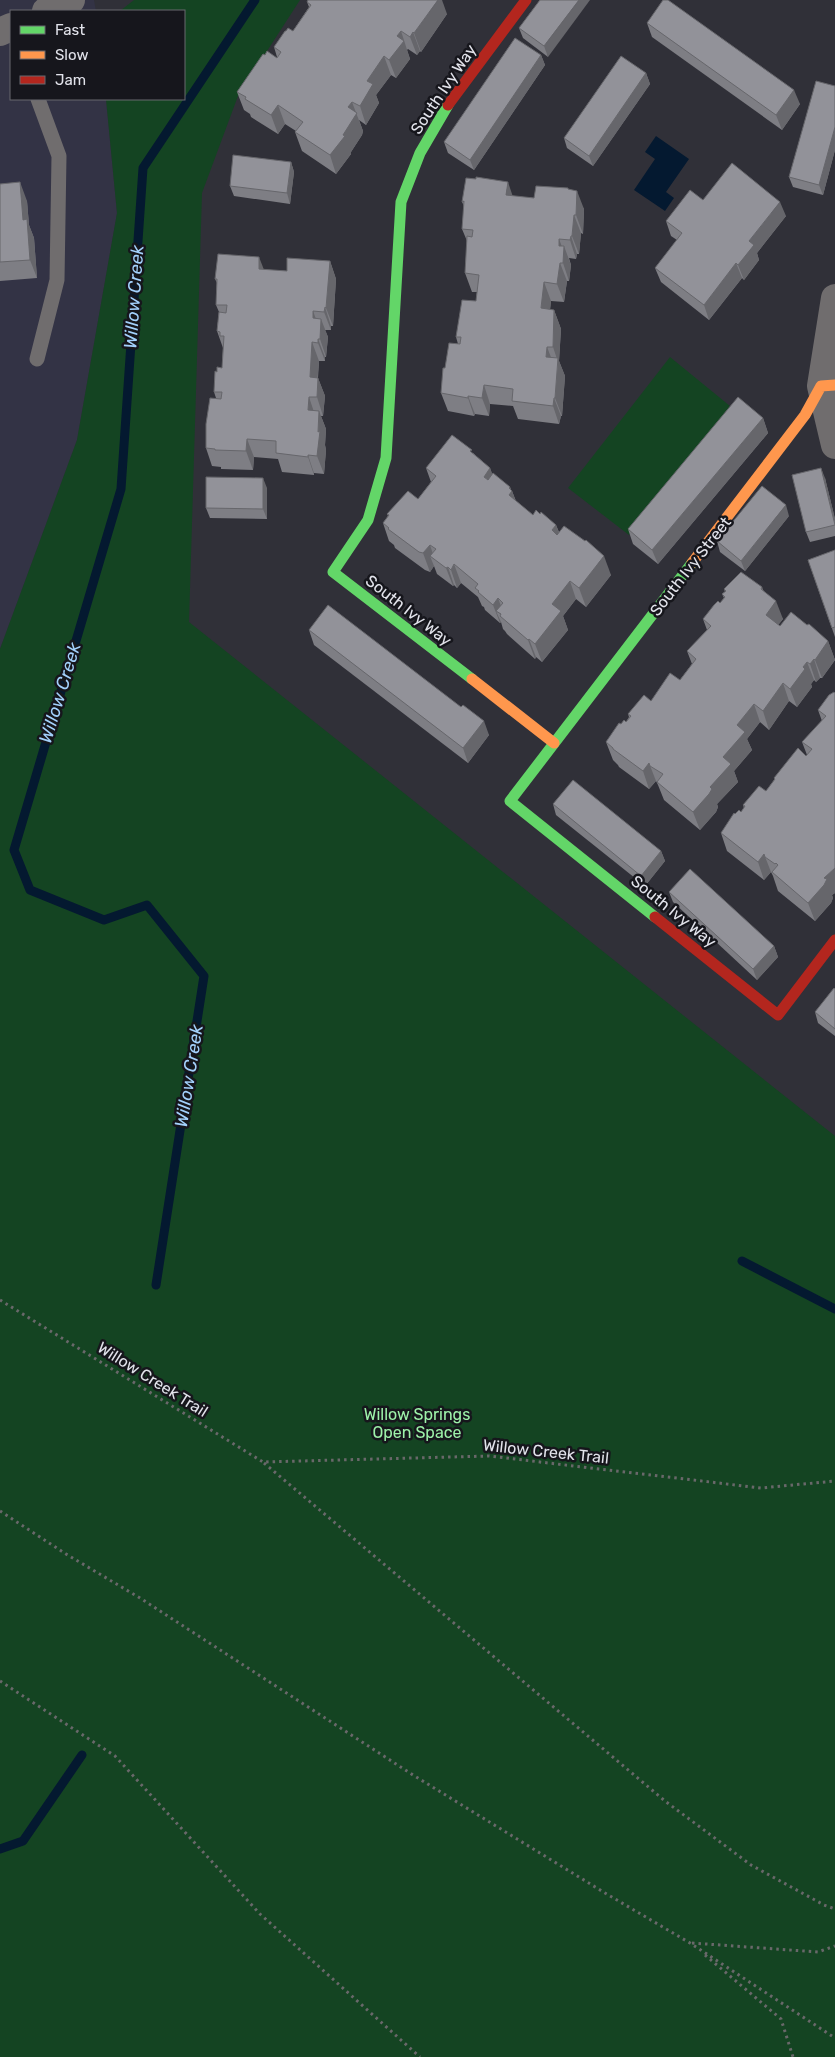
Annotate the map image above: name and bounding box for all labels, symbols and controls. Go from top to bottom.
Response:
legend [10,10,185,100]
text: Fast [55,21,85,39]
street label: South Ivy Way [406,41,480,138]
text: Slow [55,46,88,64]
text: Jam [55,71,86,89]
water label: Willow Creek [119,244,149,350]
street label: South Ivy Street [646,513,735,620]
street label: South Ivy Way [362,571,456,650]
water label: Willow Creek [34,639,86,746]
street label: South Ivy Way [627,871,720,952]
water label: Willow Creek [170,1022,208,1129]
street label: Willow Creek Trail [94,1338,211,1421]
park label: Willow Springs Open Space [364,1405,470,1442]
street label: Willow Creek Trail [482,1435,610,1468]

